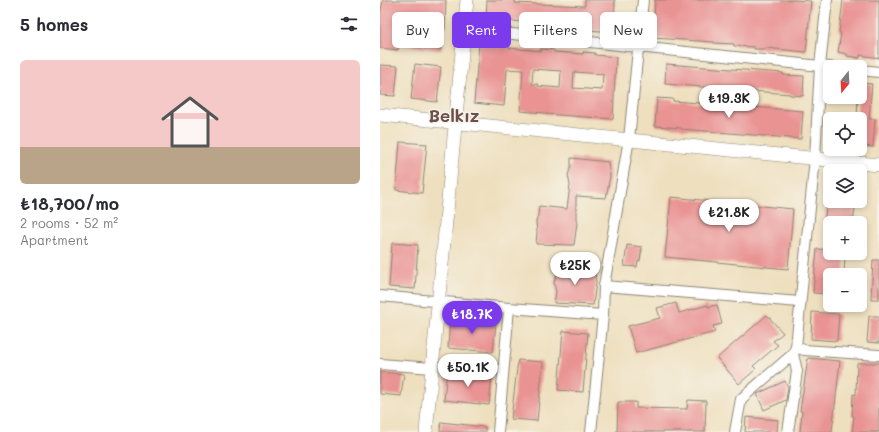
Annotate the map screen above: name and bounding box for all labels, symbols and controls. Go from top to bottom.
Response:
chip: Buy [392,12,444,48]
chip: Rent [452,12,511,48]
chip: Filters [519,12,592,48]
chip: New [600,12,657,48]
text: 5 homes [20,13,88,35]
icon: filters [338,13,360,35]
north arrow [823,60,867,104]
map controls [823,60,867,312]
pin: ₺19.3K [696,85,762,119]
icon: home [154,86,226,158]
text: ₺19.3K [708,89,750,106]
district label: Belkız [429,104,480,126]
button: locate [823,112,867,156]
button: layers [823,164,867,208]
text: ₺18,700/mo [20,192,119,214]
pin: ₺21.8K [696,199,762,233]
text: ₺21.8K [708,203,750,220]
text: 2 rooms · 52 m² [20,214,118,231]
button: + [823,216,867,260]
text: Apartment [20,231,89,248]
pin: ₺25K [551,252,599,286]
text: ₺25K [559,256,591,273]
button: − [823,268,867,312]
pin: ₺18.7K [439,301,505,335]
text: ₺18.7K [451,305,493,322]
pin: ₺50.1K [435,354,501,388]
text: ₺50.1K [447,358,489,375]

